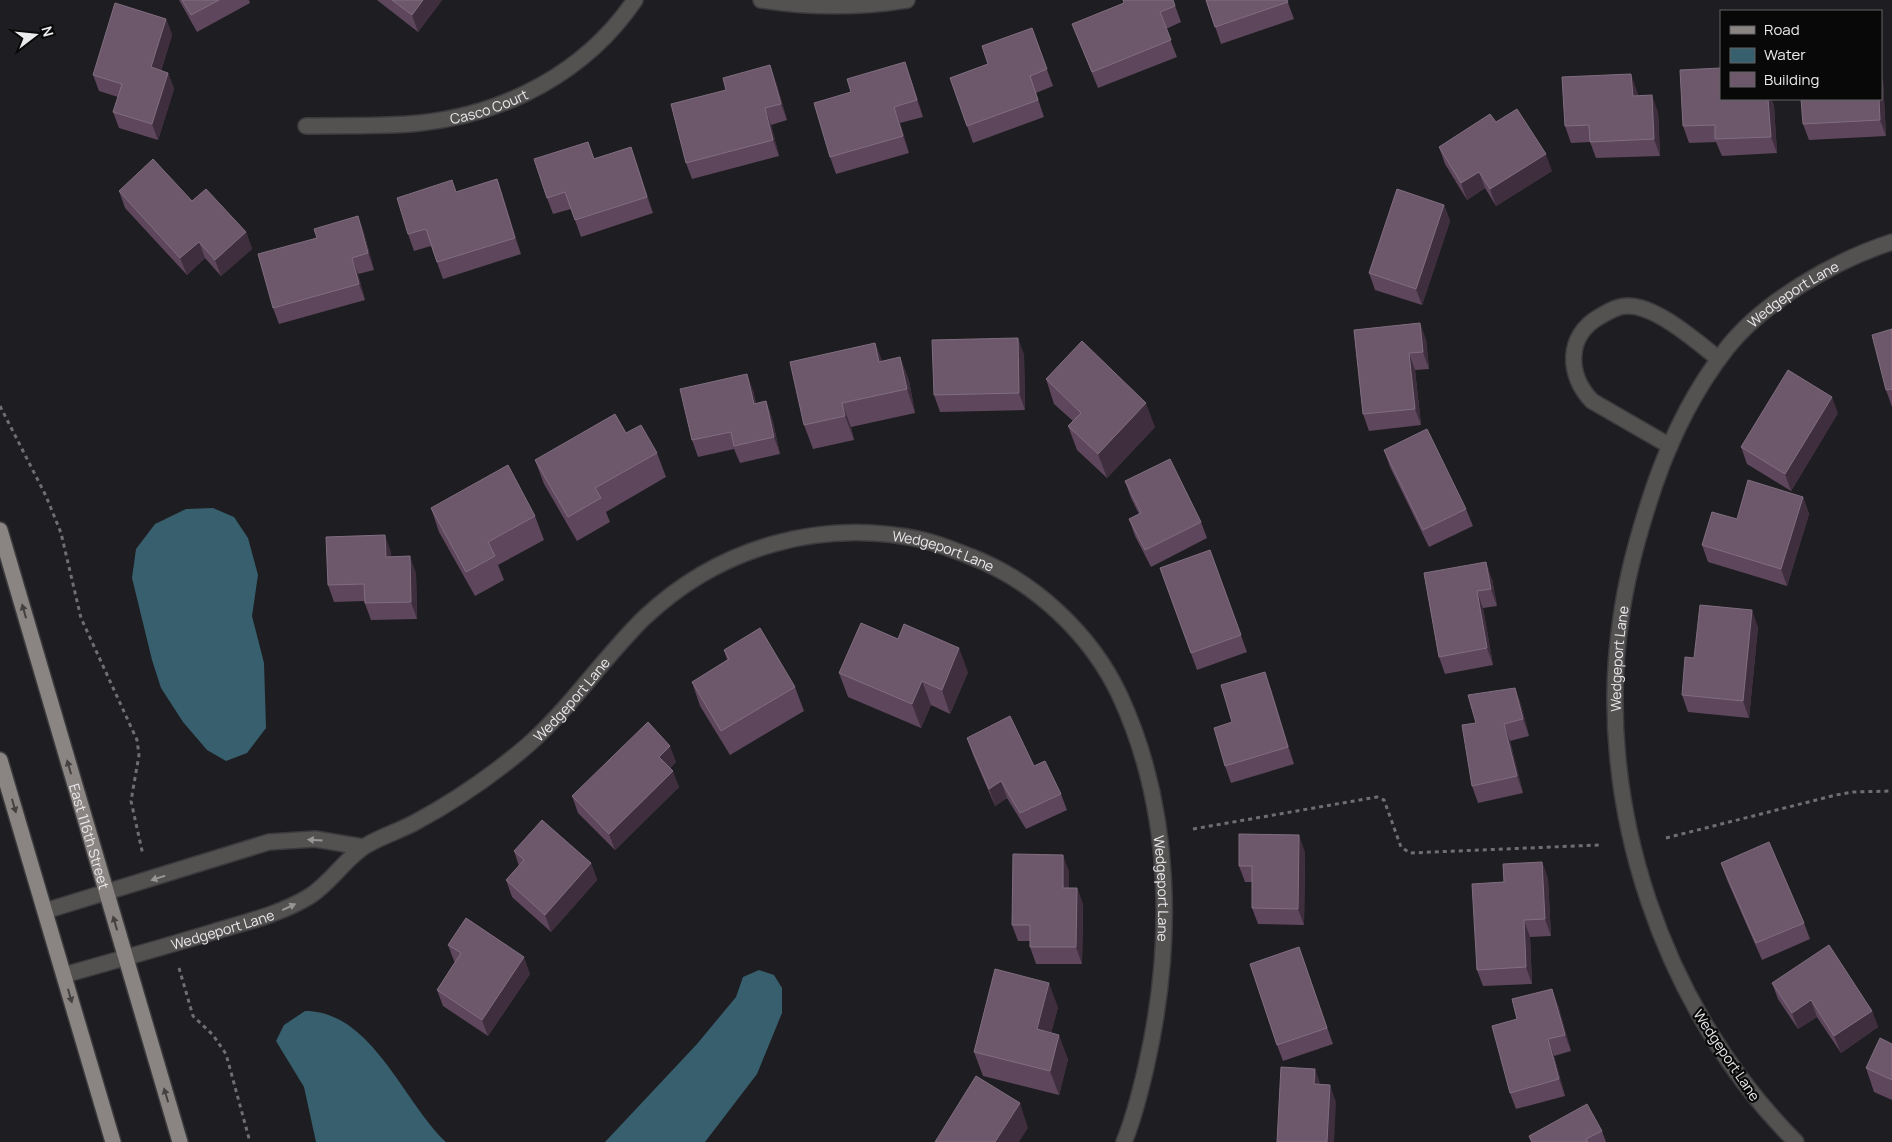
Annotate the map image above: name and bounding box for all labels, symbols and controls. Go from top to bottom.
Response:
north arrow [10,10,60,60]
legend [1720,10,1882,100]
text: Road [1764,19,1800,40]
text: N [37,24,58,39]
text: Water [1764,44,1806,65]
text: Building [1764,69,1819,90]
street label: Casco Court [448,84,531,128]
street label: Wedgeport Lane [1743,256,1842,331]
street label: Wedgeport Lane [891,525,998,575]
one-way arrow [19,603,27,618]
street label: Wedgeport Lane [1605,604,1632,712]
street label: Wedgeport Lane [529,653,614,745]
one-way arrow [65,759,73,774]
street label: East 116th Street [66,781,115,891]
one-way arrow [10,799,18,814]
street label: Wedgeport Lane [1150,834,1174,942]
one-way arrow [306,835,322,843]
one-way arrow [150,874,165,882]
one-way arrow [282,902,296,910]
street label: Wedgeport Lane [169,904,277,953]
one-way arrow [110,915,118,930]
one-way arrow [66,988,74,1003]
street label: Wedgeport Lane [1689,1006,1765,1104]
one-way arrow [162,1088,170,1103]

